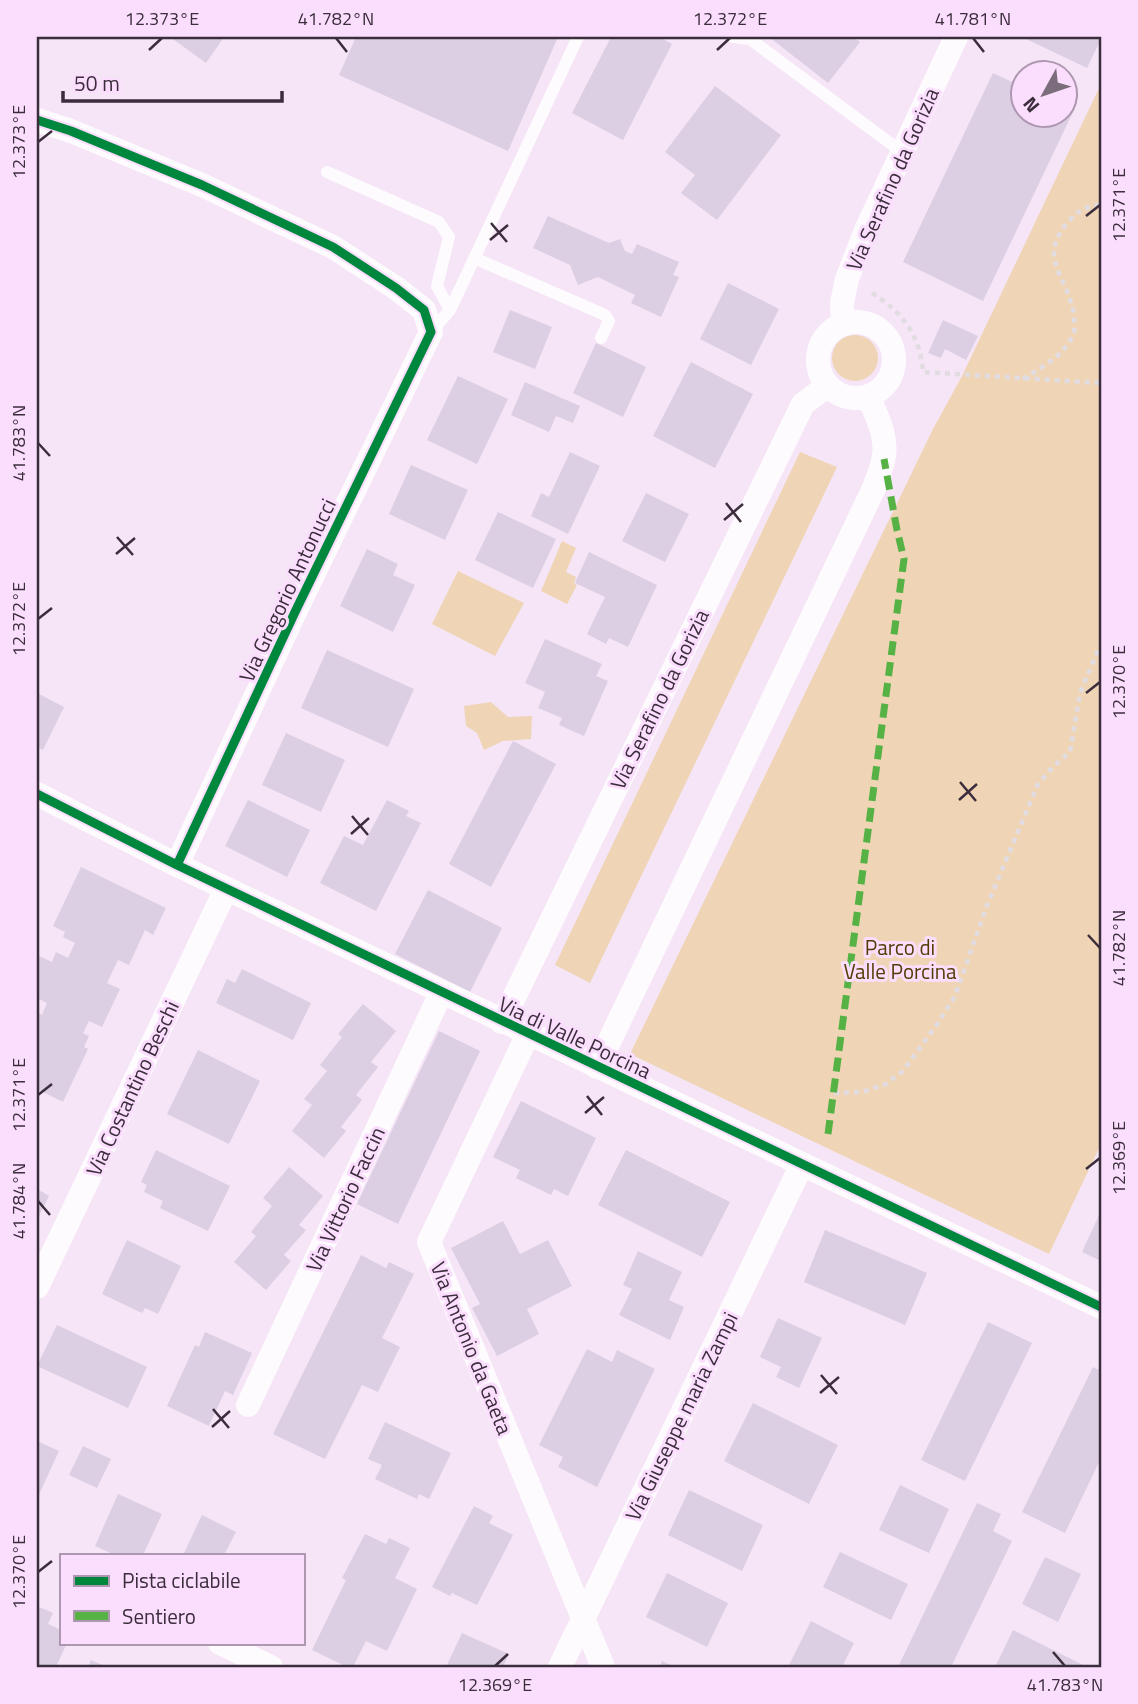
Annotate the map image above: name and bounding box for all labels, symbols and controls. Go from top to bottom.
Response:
text: 12.373°E [125,5,199,32]
text: 41.782°N [298,5,374,32]
text: 12.372°E [693,5,767,32]
text: 41.781°N [935,5,1011,32]
scale bar [63,60,282,104]
north arrow [1009,60,1078,130]
text: 50 m [74,67,120,99]
street label: Via Serafino da Gorizia [837,82,947,276]
text: N [1015,91,1046,120]
text: 12.373°E [5,105,32,179]
text: 12.371°E [1105,168,1132,242]
text: 41.783°N [5,405,32,481]
street label: Via Gregorio Antonucci [230,493,344,687]
text: 12.372°E [5,582,32,656]
street label: Via Serafino da Gorizia [601,603,717,795]
text: 12.370°E [1105,645,1132,719]
text: 41.782°N [1105,910,1132,986]
park label: Parco di Valle Porcina [843,931,957,987]
street label: Via di Valle Porcina [493,988,657,1087]
street label: Via Costantino Beschi [77,995,187,1181]
text: 12.371°E [5,1058,32,1132]
street label: Via Vittorio Faccin [297,1121,393,1277]
text: 12.369°E [1105,1121,1132,1195]
text: 41.784°N [5,1163,32,1239]
street label: Via Antonio da Gaeta [423,1257,521,1440]
street label: Via Giuseppe maria Zampi [617,1306,745,1526]
text: 12.370°E [5,1535,32,1609]
legend [60,1554,304,1644]
text: Pista ciclabile [122,1564,241,1596]
text: Sentiero [122,1600,196,1632]
text: 12.369°E [458,1671,532,1698]
text: 41.783°N [1027,1671,1103,1698]

